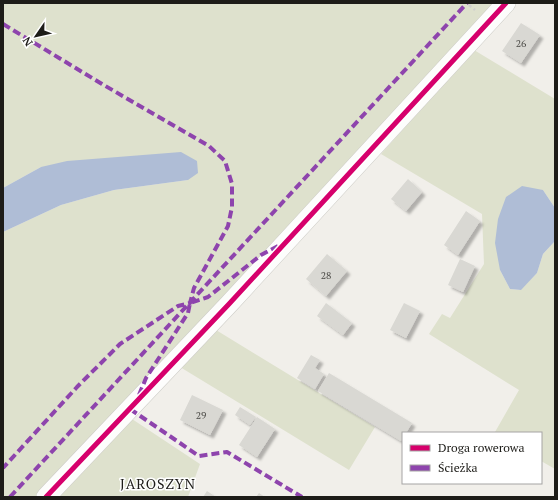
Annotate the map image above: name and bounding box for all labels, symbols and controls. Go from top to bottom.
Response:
north arrow [16,16,56,56]
text: N [19,34,36,49]
house number: 26 [516,37,527,50]
house number: 28 [321,269,331,282]
house number: 29 [196,409,206,422]
legend [402,432,542,484]
text: Droga rowerowa [438,440,525,455]
text: Ścieżka [438,460,478,475]
district label: JAROSZYN [120,474,196,493]

